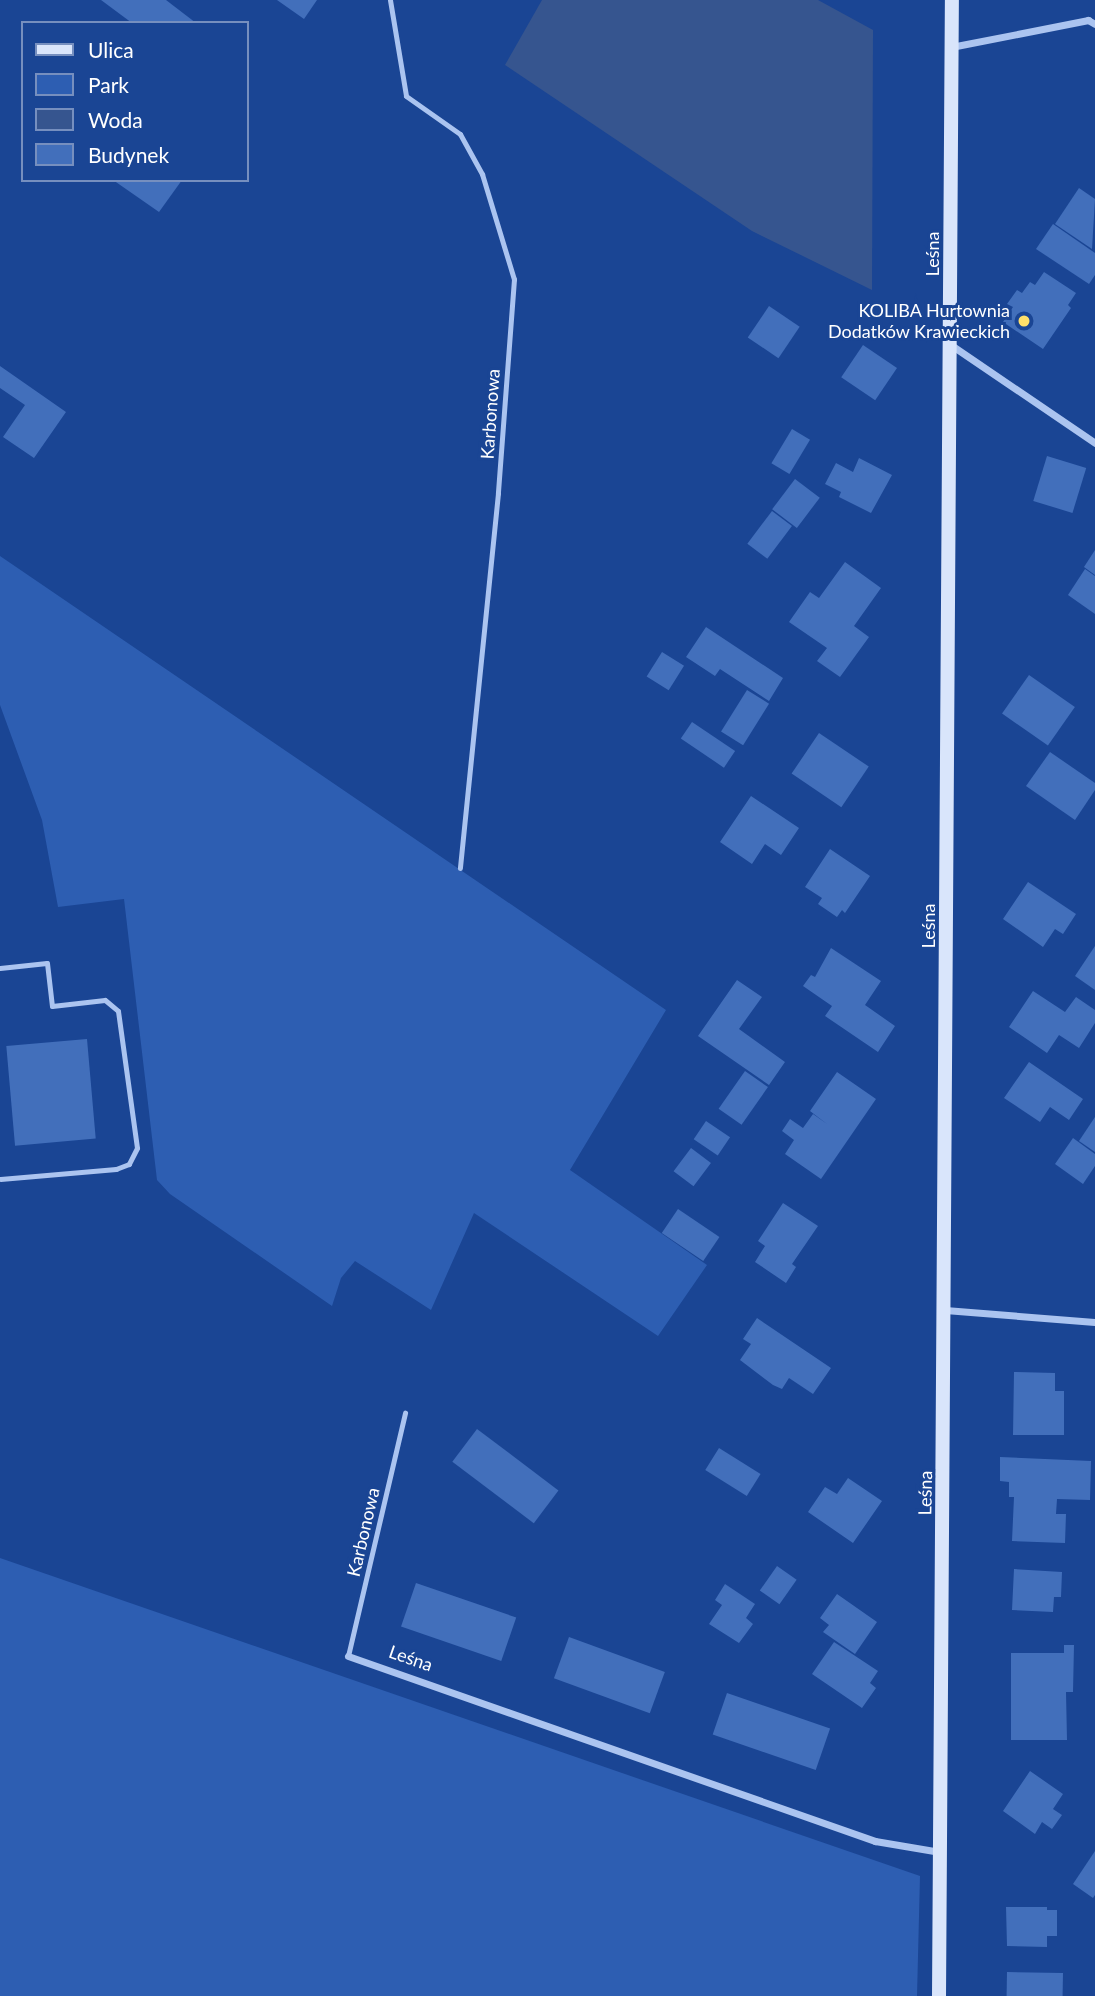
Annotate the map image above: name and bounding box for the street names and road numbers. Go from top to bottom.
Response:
street label: Leśna [921,232,943,276]
street label: Karbonowa [476,368,504,460]
street label: Leśna [917,904,939,948]
street label: Leśna [914,1470,936,1516]
street label: Karbonowa [342,1485,384,1579]
street label: Leśna [386,1640,436,1676]

